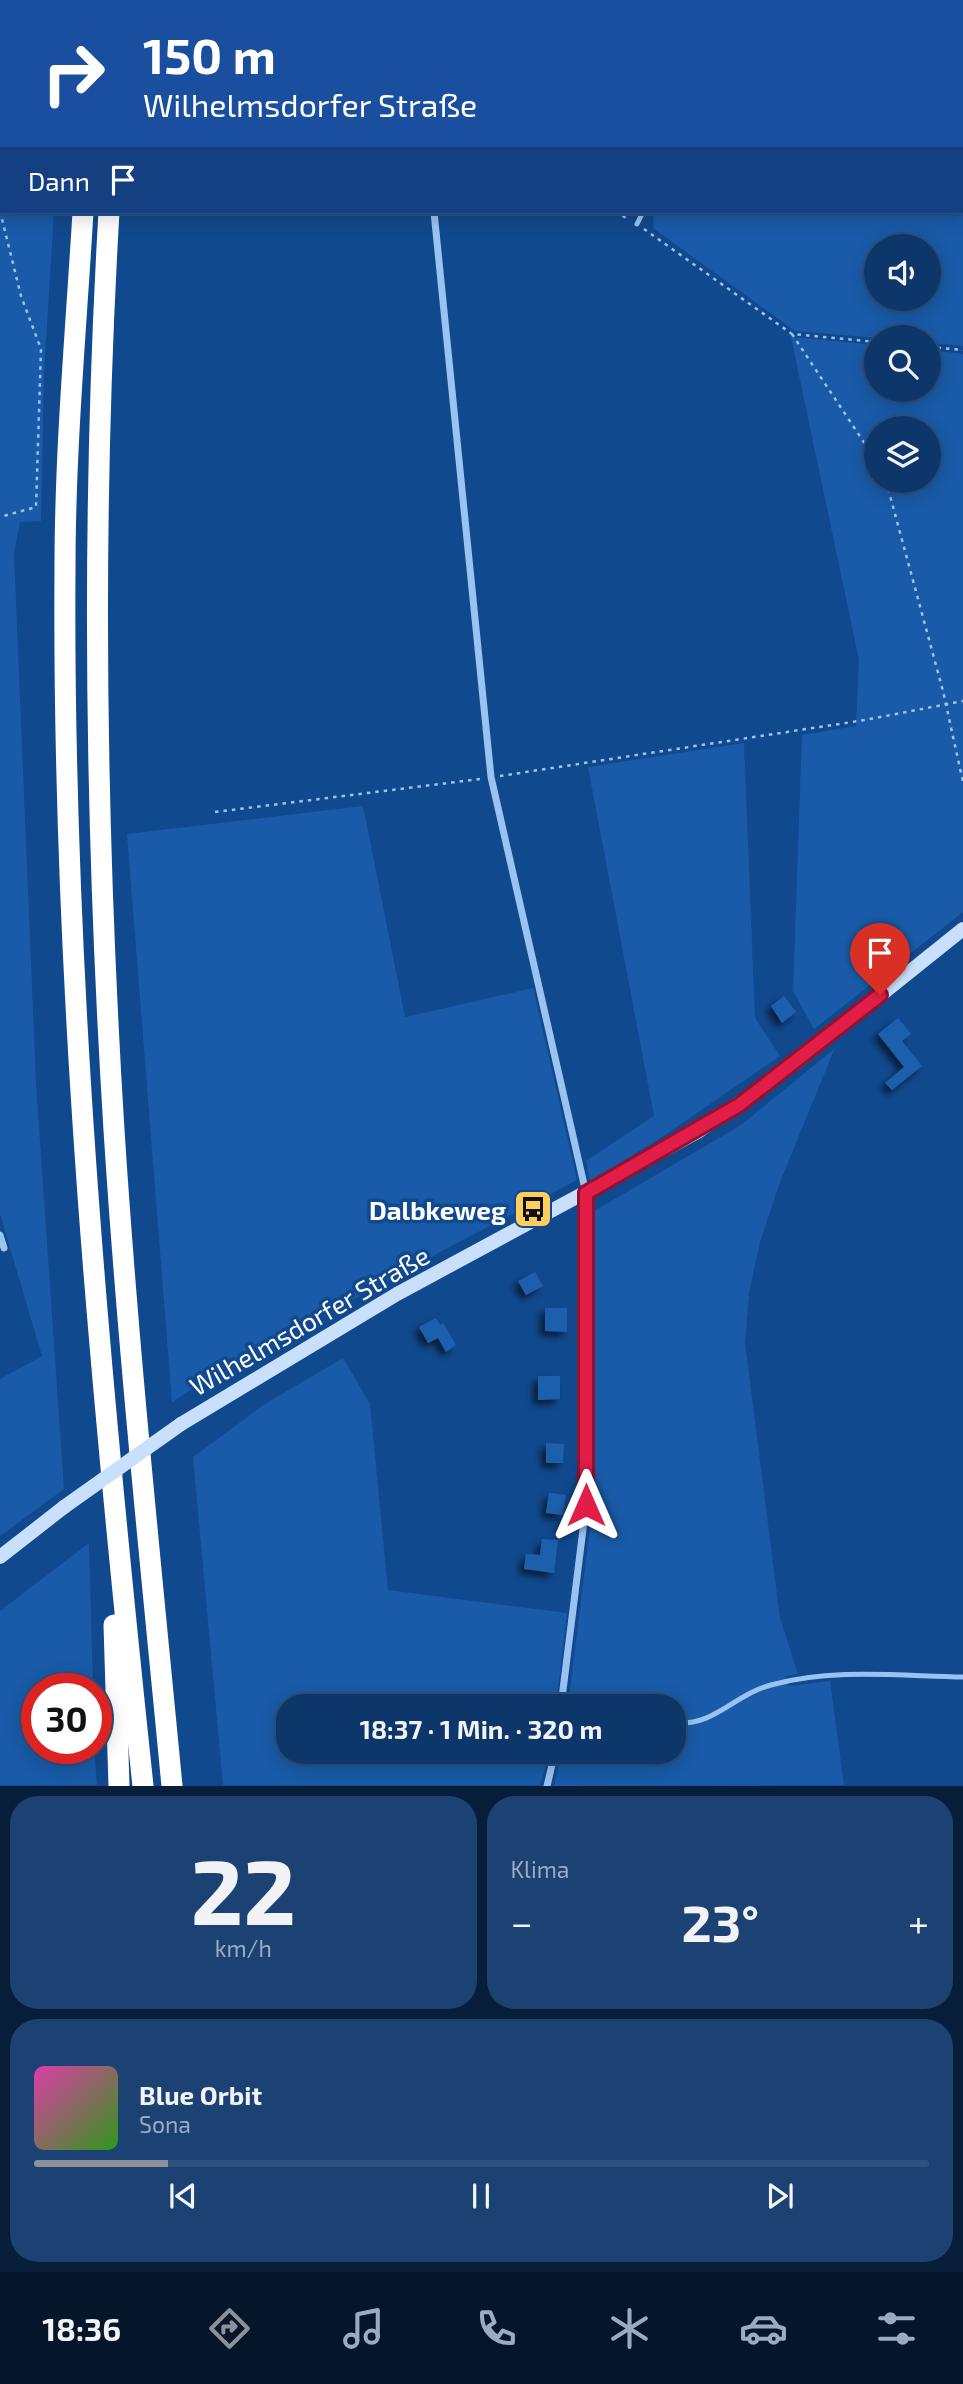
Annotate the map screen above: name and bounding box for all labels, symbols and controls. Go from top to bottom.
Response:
text: 150 m [143,25,276,84]
icon: right [28,28,119,119]
text: Wilhelmsdorfer Straße [143,85,477,123]
icon: arrive [104,161,142,199]
text: Dann [28,165,90,196]
map controls [864,234,941,493]
button: sound [864,234,941,311]
button: search [864,325,941,402]
button: layers [864,416,941,493]
pin [850,923,910,995]
icon: arrive [861,934,899,972]
bus stop icon: Dalbkeweg [512,1188,554,1230]
place label: Dalbkeweg [369,1194,506,1225]
street label: Wilhelmsdorfer Straße [184,1239,434,1401]
position arrow [549,1468,623,1542]
speed limit sign: 30 [21,1673,112,1764]
text: 18:37 · 1 Min. · 320 m [360,1713,602,1744]
text: 22 [190,1834,296,1943]
text: Klima [511,1855,569,1883]
text: 23° [682,1890,759,1952]
text: − [511,1899,533,1945]
text: + [908,1899,929,1945]
text: km/h [215,1934,272,1962]
text: Blue Orbit [139,2079,262,2110]
text: Sona [139,2110,191,2138]
icon: previous [164,2177,202,2215]
icon: pause [462,2177,500,2215]
icon: next [761,2177,799,2215]
icon: directions [205,2304,254,2353]
icon: music [339,2304,388,2353]
icon: phone [472,2304,521,2353]
icon: climate [605,2304,654,2353]
icon: car [739,2304,788,2353]
icon: filters [872,2304,921,2353]
text: 18:36 [42,2309,121,2347]

